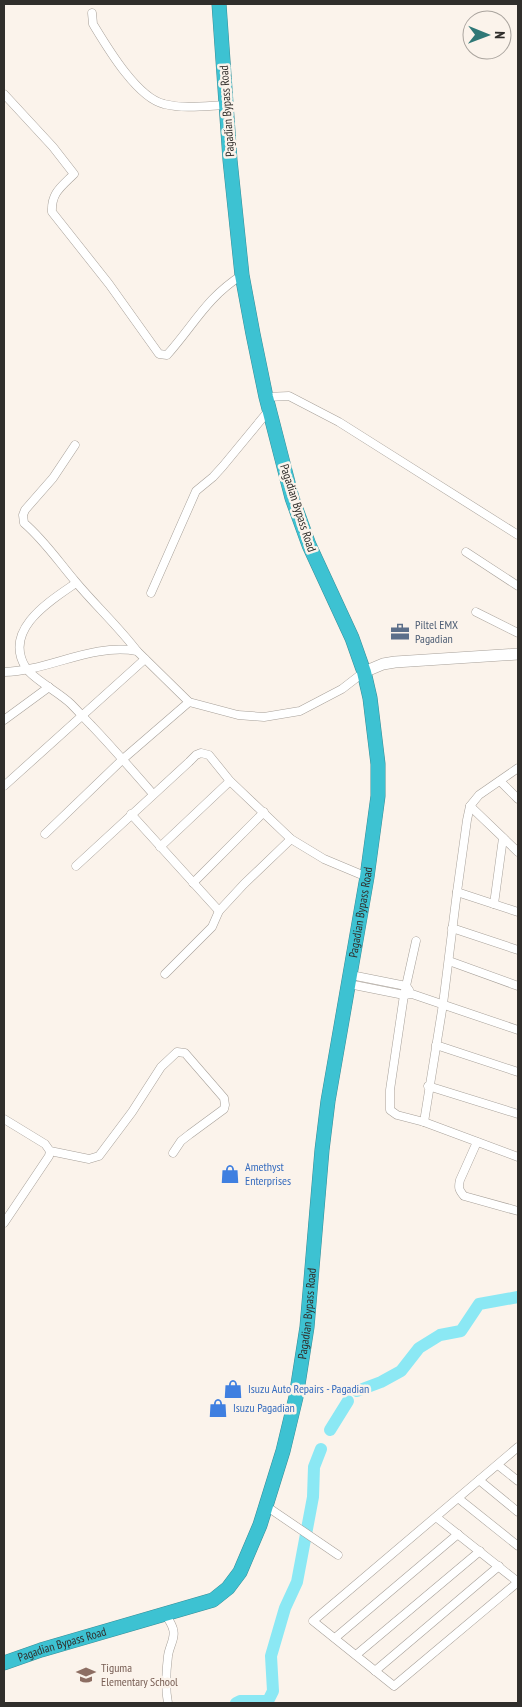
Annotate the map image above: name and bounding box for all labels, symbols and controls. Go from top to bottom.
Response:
north arrow [462,10,512,60]
text: N [491,31,509,39]
street label: Pagadian Bypass Road [216,65,237,157]
street label: Pagadian Bypass Road [277,462,320,554]
place label: Piltel EMX Pagadian [415,617,458,646]
office icon: Piltel EMX Pagadian [389,621,411,643]
street label: Pagadian Bypass Road [345,866,375,959]
place label: Amethyst Enterprises [245,1159,291,1188]
shop icon: Amethyst Enterprises [219,1163,241,1185]
street label: Pagadian Bypass Road [294,1267,319,1360]
shop icon: Isuzu Auto Repairs - Pagadian [222,1378,244,1400]
place label: Isuzu Auto Repairs - Pagadian [248,1381,369,1396]
shop icon: Isuzu Pagadian [207,1397,229,1419]
place label: Isuzu Pagadian [233,1400,295,1415]
street label: Pagadian Bypass Road [16,1623,108,1665]
place label: Tiguma Elementary School [101,1660,178,1689]
school or university icon: Tiguma Elementary School [75,1664,97,1686]

